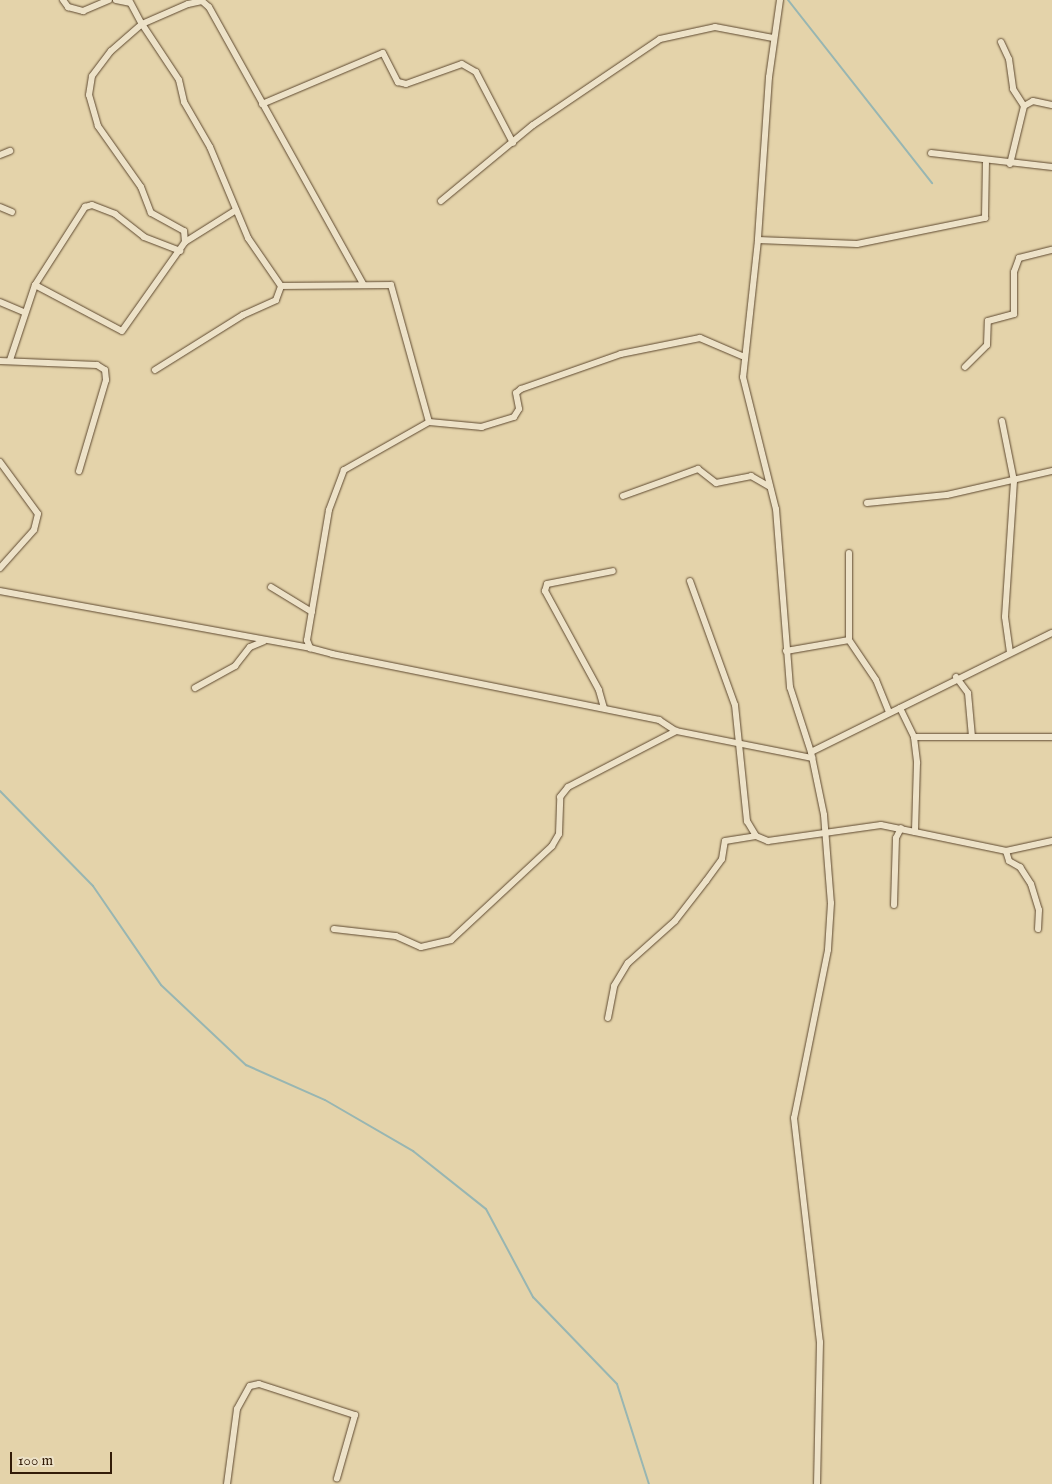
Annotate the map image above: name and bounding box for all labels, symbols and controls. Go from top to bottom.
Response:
scale bar [12,1442,115,1474]
text: 100 m [18,1451,53,1470]

